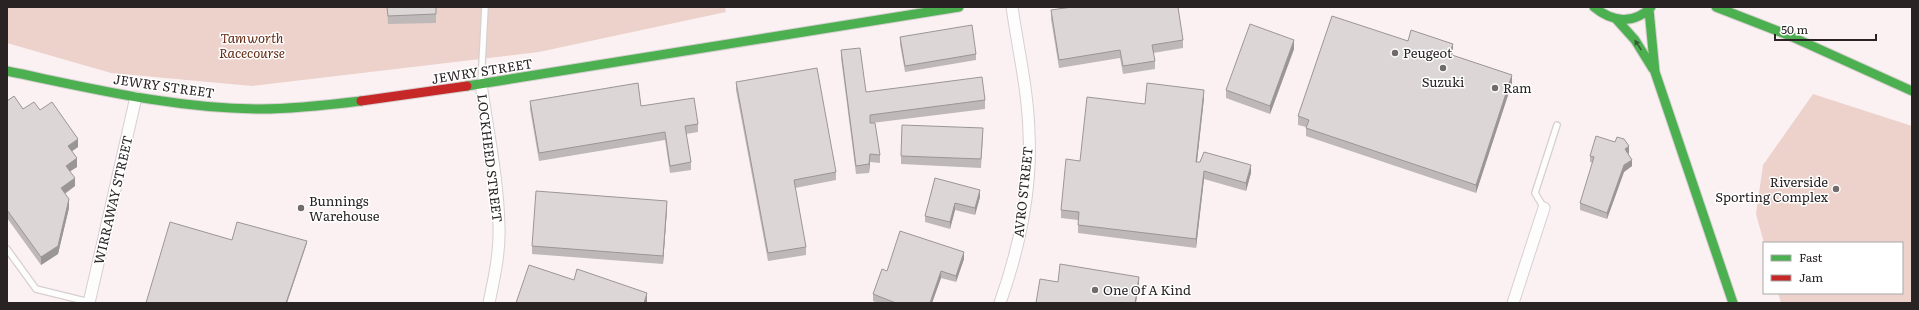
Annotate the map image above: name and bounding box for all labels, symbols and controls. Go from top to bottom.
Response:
scale bar [1775,16,1876,42]
text: 50 m [1781,20,1808,38]
park label: Tamworth Racecourse [219,28,285,62]
one-way arrow [1634,39,1641,51]
place label: Peugeot [1403,43,1453,62]
marker: Peugeot [1390,48,1400,58]
street label: JEWRY STREET [430,53,534,88]
marker: Suzuki [1438,63,1448,73]
street label: JEWRY STREET [112,69,216,102]
place label: Suzuki [1422,72,1465,91]
place label: Ram [1503,78,1532,97]
marker: Ram [1490,83,1500,93]
street label: LOCKHEED STREET [473,93,508,224]
street label: WIRRAWAY STREET [88,133,137,266]
street label: AVRO STREET [1008,145,1037,238]
place label: Riverside Sporting Complex [1715,172,1829,206]
marker: Riverside Sporting Complex [1831,184,1841,194]
place label: Bunnings Warehouse [309,191,380,225]
marker: Bunnings Warehouse [296,203,306,213]
legend [1763,242,1903,294]
text: Fast [1799,248,1823,266]
text: Jam [1799,268,1824,286]
place label: One Of A Kind [1103,280,1191,299]
marker: One Of A Kind [1090,285,1100,295]

